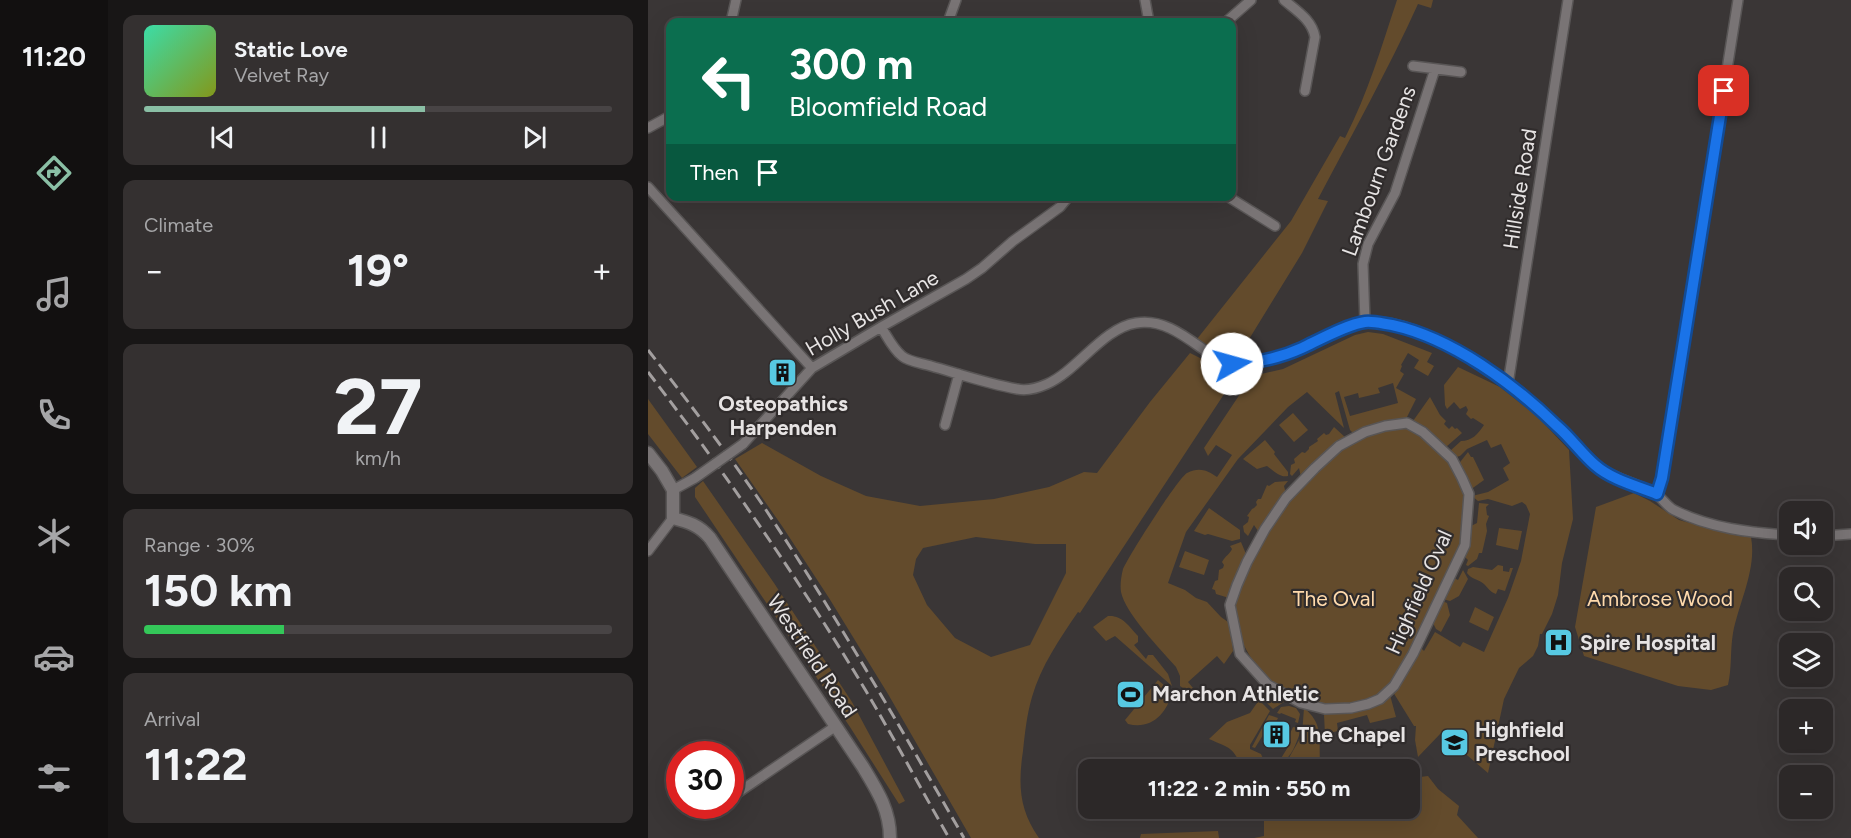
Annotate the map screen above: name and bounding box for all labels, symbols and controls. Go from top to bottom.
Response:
text: Static Love [234,36,348,63]
text: 300 m [789,39,913,90]
text: 11:20 [22,40,86,73]
icon: left [690,42,768,120]
text: Velvet Ray [234,63,329,87]
pin [1698,65,1749,116]
icon: arrive [1707,74,1740,107]
street label: Lambourn Gardens [1336,83,1421,259]
text: Bloomfield Road [789,90,987,123]
icon: previous [206,121,239,154]
icon: pause [362,121,395,154]
icon: next [518,121,551,154]
street label: Hillside Road [1498,127,1541,251]
icon: directions [33,152,75,194]
icon: arrive [751,156,784,189]
text: Then [690,159,739,186]
text: Climate [144,213,213,237]
text: 19° [347,243,409,297]
text: − [144,251,165,290]
text: + [591,251,612,290]
street label: Holly Bush Lane [801,264,943,361]
icon: music [33,273,75,315]
position arrow [1200,332,1264,396]
building icon: Osteopathics Harpenden [767,357,799,389]
text: 27 [334,360,422,454]
place label: Osteopathics Harpenden [718,391,848,440]
icon: phone [33,394,75,436]
text: km/h [355,446,401,470]
map controls [1779,501,1833,819]
button: sound [1779,501,1833,555]
icon: climate [33,515,75,557]
street label: Highfield Oval [1380,526,1457,658]
text: Range · 30% [144,533,255,557]
text: 150 km [144,563,292,617]
button: search [1779,567,1833,621]
park label: The Oval [1293,586,1375,611]
park label: Ambrose Wood [1587,586,1733,611]
street label: Westfield Road [762,589,863,722]
hospital icon: Spire Hospital [1543,627,1575,659]
place label: Spire Hospital [1580,630,1716,655]
button: layers [1779,633,1833,687]
icon: car [33,636,75,678]
sports icon: Marchon Athletic [1115,678,1147,710]
place label: Marchon Athletic [1152,681,1320,706]
button: + [1779,699,1833,753]
text: Arrival [144,707,200,731]
place label: Highfield Preschool [1475,717,1570,766]
building icon: The Chapel [1260,719,1292,751]
place label: The Chapel [1297,722,1406,747]
school or university icon: Highfield Preschool [1438,726,1470,758]
text: 11:22 [144,737,248,791]
speed limit sign: 30 [666,741,744,819]
icon: filters [33,757,75,799]
button: − [1779,765,1833,819]
text: 11:22 · 2 min · 550 m [1148,775,1350,802]

